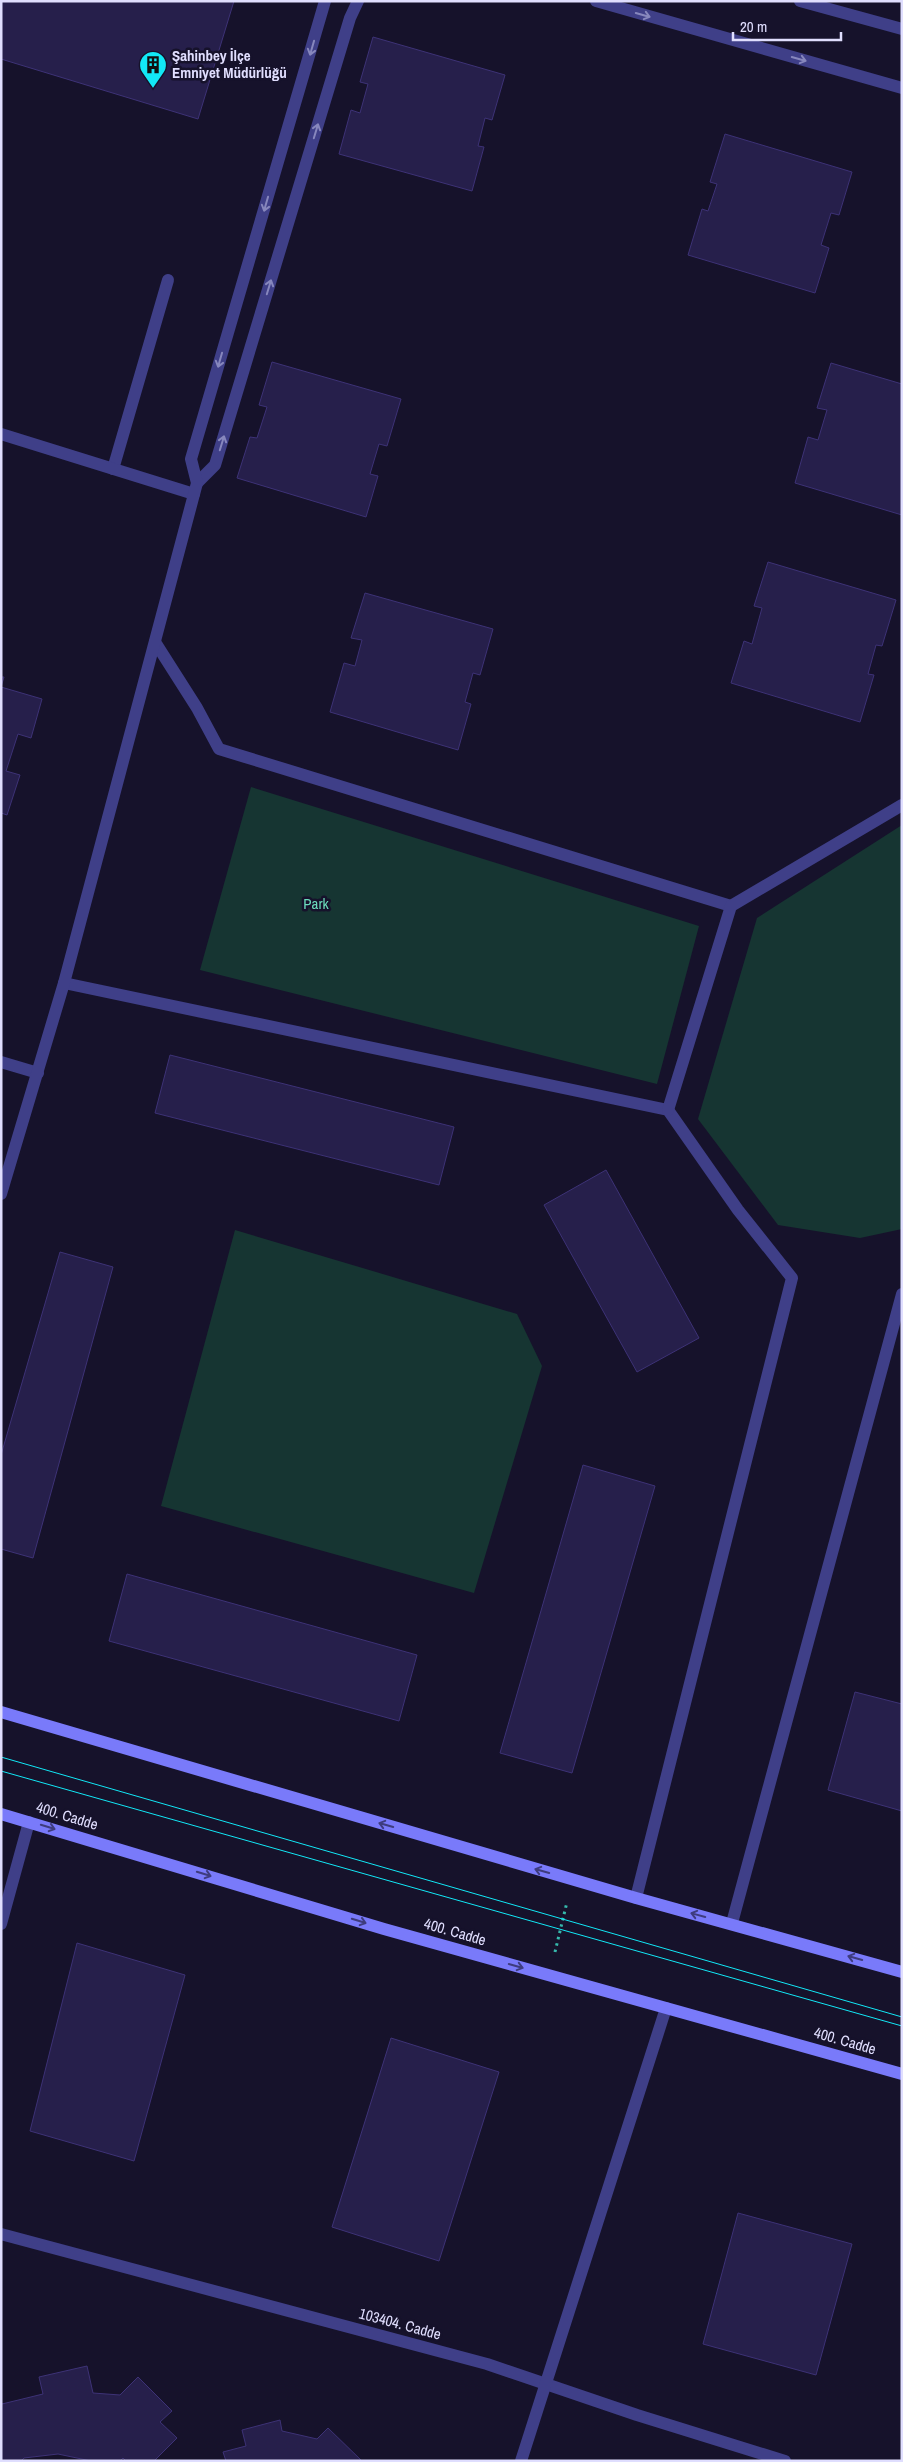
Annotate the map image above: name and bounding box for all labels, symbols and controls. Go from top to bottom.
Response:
one-way arrow [634,10,650,20]
scale bar [733,10,840,42]
text: 20 m [740,16,767,37]
one-way arrow [307,40,316,56]
place label: Şahinbey İlçe Emniyet Müdürlüğü [172,45,287,83]
building icon: Şahinbey İlçe Emniyet Müdürlüğü [138,50,168,89]
one-way arrow [791,54,807,64]
one-way arrow [311,124,321,140]
one-way arrow [261,196,271,212]
one-way arrow [264,279,274,295]
one-way arrow [215,352,225,368]
one-way arrow [217,435,227,451]
park label: Park [303,893,329,914]
street label: 400. Cadde [34,1796,101,1835]
one-way arrow [378,1820,394,1830]
one-way arrow [40,1823,56,1833]
one-way arrow [534,1865,550,1875]
one-way arrow [195,1870,211,1880]
one-way arrow [691,1909,707,1919]
street label: 400. Cadde [422,1913,489,1950]
one-way arrow [351,1917,367,1927]
one-way arrow [847,1953,863,1963]
one-way arrow [507,1961,523,1971]
street label: 400. Cadde [812,2022,879,2059]
street label: 103404. Cadde [357,2302,444,2345]

